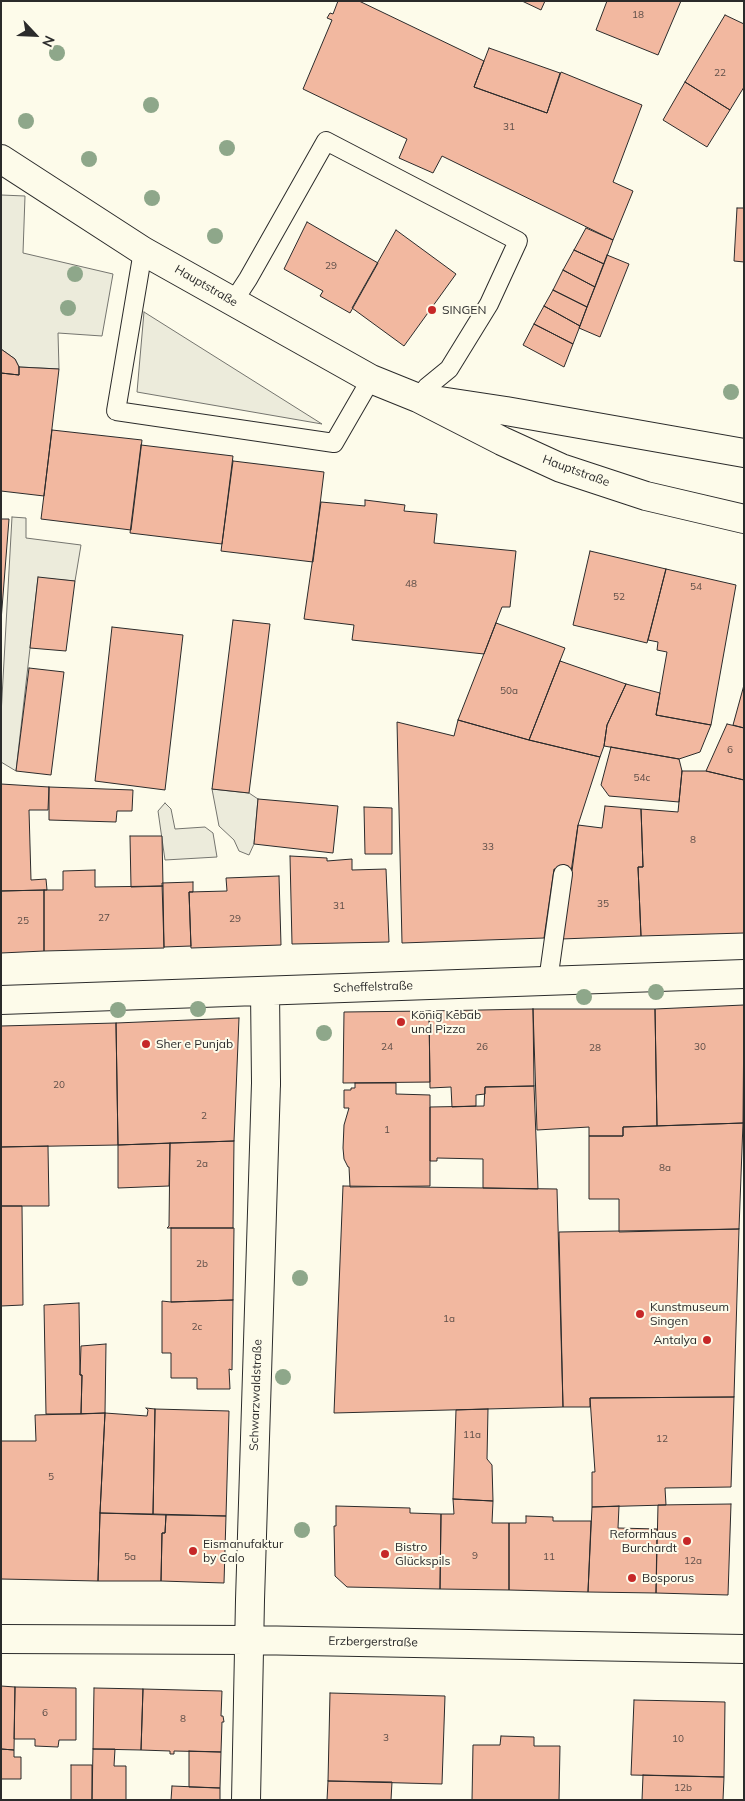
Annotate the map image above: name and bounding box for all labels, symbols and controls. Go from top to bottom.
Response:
house number: 18 [632,9,644,21]
north arrow [10,10,60,60]
text: N [38,33,59,50]
house number: 22 [714,67,726,79]
house number: 31 [503,121,515,133]
house number: 29 [325,260,337,272]
street label: Hauptstraße [172,262,240,310]
place label: SINGEN [442,303,486,317]
marker: SINGEN [426,304,438,316]
street label: Hauptstraße [540,452,612,490]
house number: 48 [405,578,417,590]
house number: 54 [690,581,702,593]
house number: 52 [613,591,625,603]
house number: 50a [500,685,518,697]
house number: 6 [727,744,733,756]
house number: 54c [634,772,650,784]
house number: 8 [690,834,696,846]
house number: 33 [482,841,494,853]
house number: 35 [597,898,609,910]
house number: 31 [333,900,345,912]
house number: 27 [98,912,110,924]
house number: 29 [229,913,241,925]
house number: 25 [17,915,29,927]
street label: Scheffelstraße [333,978,413,996]
place label: König Kebab und Pizza [411,1008,481,1036]
marker: König Kebab und Pizza [395,1016,407,1028]
place label: Sher e Punjab [156,1037,233,1051]
marker: Sher e Punjab [140,1038,152,1050]
house number: 24 [381,1041,393,1053]
house number: 26 [476,1041,488,1053]
house number: 30 [694,1041,706,1053]
house number: 28 [589,1042,601,1054]
house number: 20 [53,1079,65,1091]
house number: 2 [201,1110,207,1122]
house number: 1 [384,1124,390,1136]
house number: 2a [196,1158,208,1170]
house number: 8a [659,1162,671,1174]
house number: 2b [196,1258,208,1270]
place label: Kunstmuseum Singen [650,1300,729,1328]
marker: Kunstmuseum Singen [634,1308,646,1320]
house number: 1a [443,1313,455,1325]
house number: 2c [192,1321,202,1333]
place label: Antalya [653,1333,697,1347]
marker: Antalya [701,1334,713,1346]
street label: Schwarzwaldstraße [247,1339,265,1451]
house number: 11a [463,1429,481,1441]
house number: 12 [656,1433,668,1445]
house number: 5 [48,1471,54,1483]
place label: Reformhaus Burchardt [610,1527,677,1555]
marker: Reformhaus Burchardt [681,1535,693,1547]
place label: Eismanufaktur by Calo [203,1537,283,1565]
place label: Bistro Glückspils [395,1540,450,1568]
marker: Eismanufaktur by Calo [187,1545,199,1557]
marker: Bistro Glückspils [379,1548,391,1560]
house number: 9 [472,1550,478,1562]
house number: 5a [124,1551,136,1563]
house number: 11 [543,1551,555,1563]
house number: 12a [684,1555,702,1567]
place label: Bosporus [642,1571,694,1585]
marker: Bosporus [626,1572,638,1584]
street label: Erzbergerstraße [328,1634,418,1650]
house number: 6 [42,1707,48,1719]
house number: 8 [180,1713,186,1725]
house number: 3 [383,1732,389,1744]
house number: 10 [672,1733,684,1745]
house number: 12b [674,1782,692,1794]

